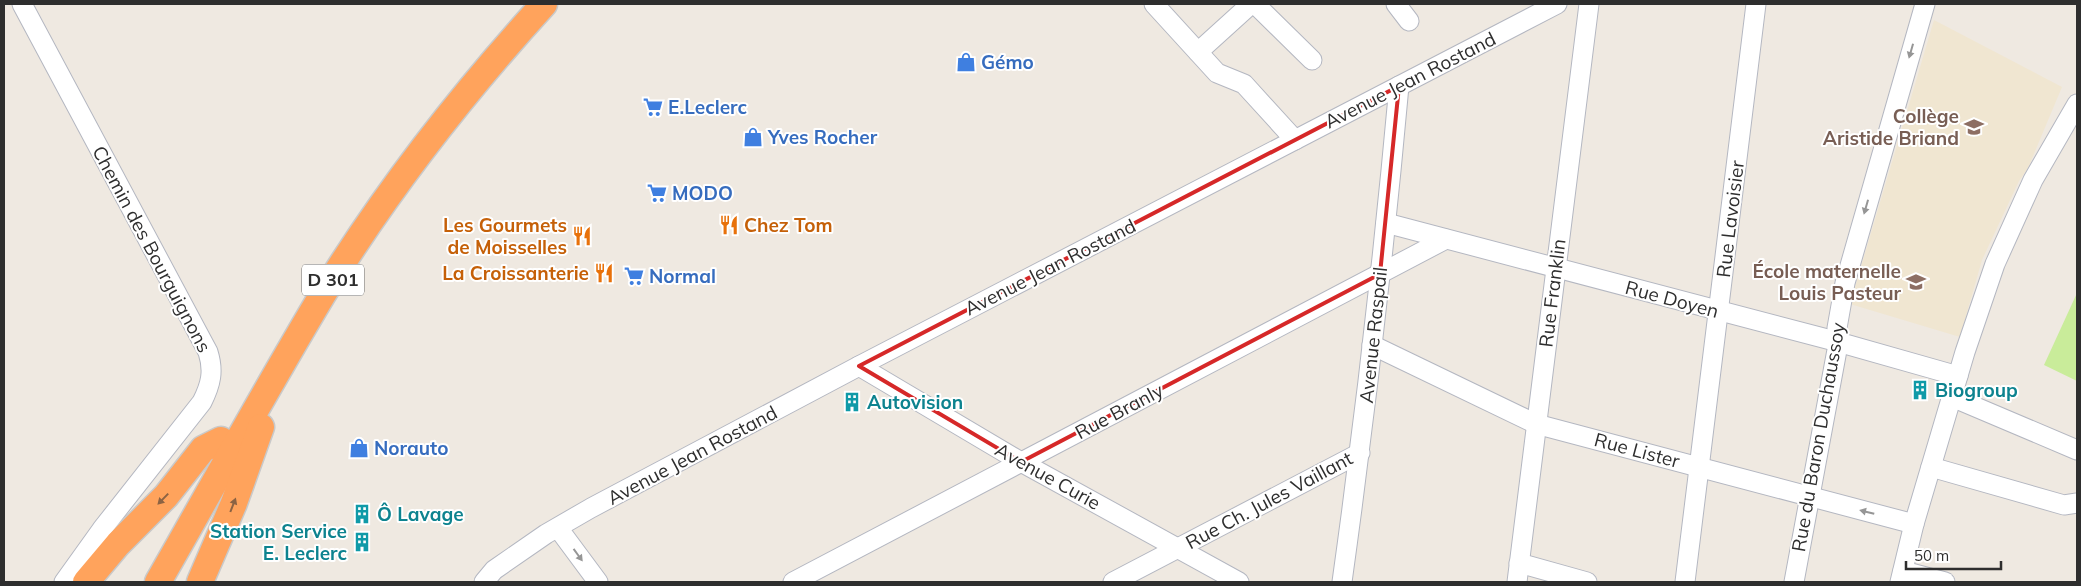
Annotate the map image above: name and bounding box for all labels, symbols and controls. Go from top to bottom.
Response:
street label: Avenue Jean Rostand [1320,26,1500,134]
one-way arrow [1907,43,1915,58]
place label: Gémo [981,50,1034,74]
shop icon: Gémo [955,51,977,73]
place label: E.Leclerc [668,95,747,119]
supermarket icon: E.Leclerc [642,96,664,118]
place label: Collège Aristide Briand [1823,104,1959,150]
school or university icon: Collège Aristide Briand [1963,116,1985,138]
place label: Yves Rocher [767,125,878,149]
shop icon: Yves Rocher [742,126,764,148]
street label: Chemin des Bourguignons [87,142,217,356]
street label: Rue Lavoisier [1711,159,1749,279]
place label: MODO [672,181,733,205]
supermarket icon: MODO [646,182,668,204]
one-way arrow [1862,199,1870,214]
place label: Les Gourmets de Moisselles [443,213,567,259]
place label: Chez Tom [744,213,833,237]
street label: Avenue Jean Rostand [960,213,1140,321]
restaurant icon: Chez Tom [718,214,740,236]
restaurant icon: Les Gourmets de Moisselles [571,225,593,247]
street label: Rue Franklin [1533,237,1571,349]
place label: École maternelle Louis Pasteur [1752,259,1902,305]
place label: La Croissanterie [442,261,589,285]
restaurant icon: La Croissanterie [593,262,615,284]
road number: D 301 [302,264,364,296]
place label: Normal [649,264,716,288]
supermarket icon: Normal [623,265,645,287]
street label: Avenue Raspail [1354,266,1392,404]
school or university icon: École maternelle Louis Pasteur [1905,271,1927,293]
street label: Rue Doyen [1623,275,1721,323]
street label: Rue du Baron Duchaussoy [1786,320,1850,554]
street label: Rue Branly [1071,378,1167,444]
place label: Biogroup [1935,378,2018,402]
building icon: Biogroup [1909,379,1931,401]
place label: Autovision [867,390,963,414]
building icon: Autovision [841,391,863,413]
street label: Avenue Jean Rostand [603,400,781,510]
street label: Rue Lister [1592,427,1682,473]
place label: Norauto [374,436,448,460]
shop icon: Norauto [348,437,370,459]
street label: Avenue Curie [991,437,1105,515]
street label: Rue Ch. Jules Vaillant [1181,446,1357,554]
one-way arrow [157,493,169,505]
one-way arrow [229,497,237,512]
place label: Ô Lavage [377,502,464,526]
building icon: Ô Lavage [351,503,373,525]
one-way arrow [1859,508,1874,516]
place label: Station Service E. Leclerc [210,519,347,565]
building icon: Station Service E. Leclerc [351,531,373,553]
scale bar [1906,538,2001,570]
text: 50 m [1914,546,1949,565]
one-way arrow [573,548,583,562]

